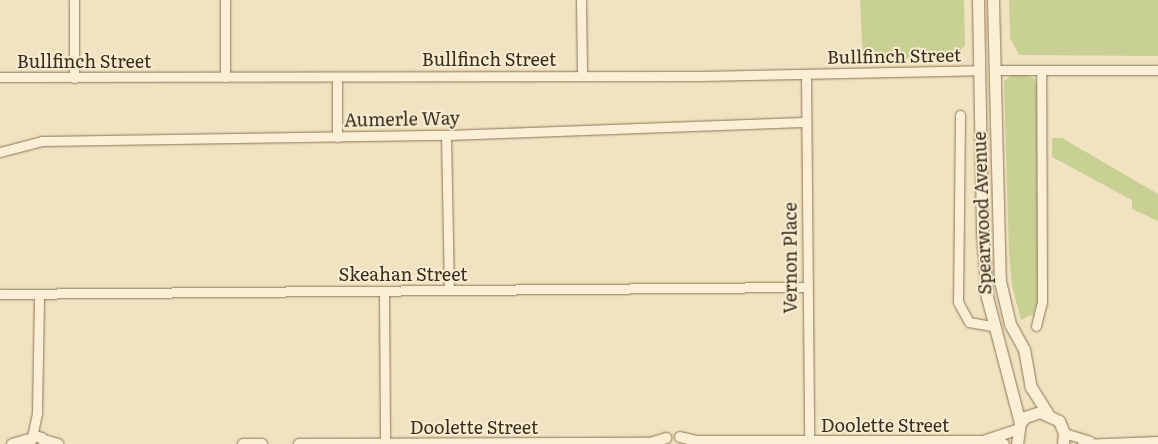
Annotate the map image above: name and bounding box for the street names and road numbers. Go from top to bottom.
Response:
street label: Bullfinch Street [827,44,961,68]
street label: Bullfinch Street [422,48,556,70]
street label: Bullfinch Street [17,50,151,72]
street label: Aumerle Way [344,107,460,131]
street label: Spearwood Avenue [968,131,996,295]
street label: Vernon Place [779,202,801,314]
street label: Skeahan Street [338,263,468,285]
street label: Doolette Street [821,414,949,436]
street label: Doolette Street [410,416,538,438]

